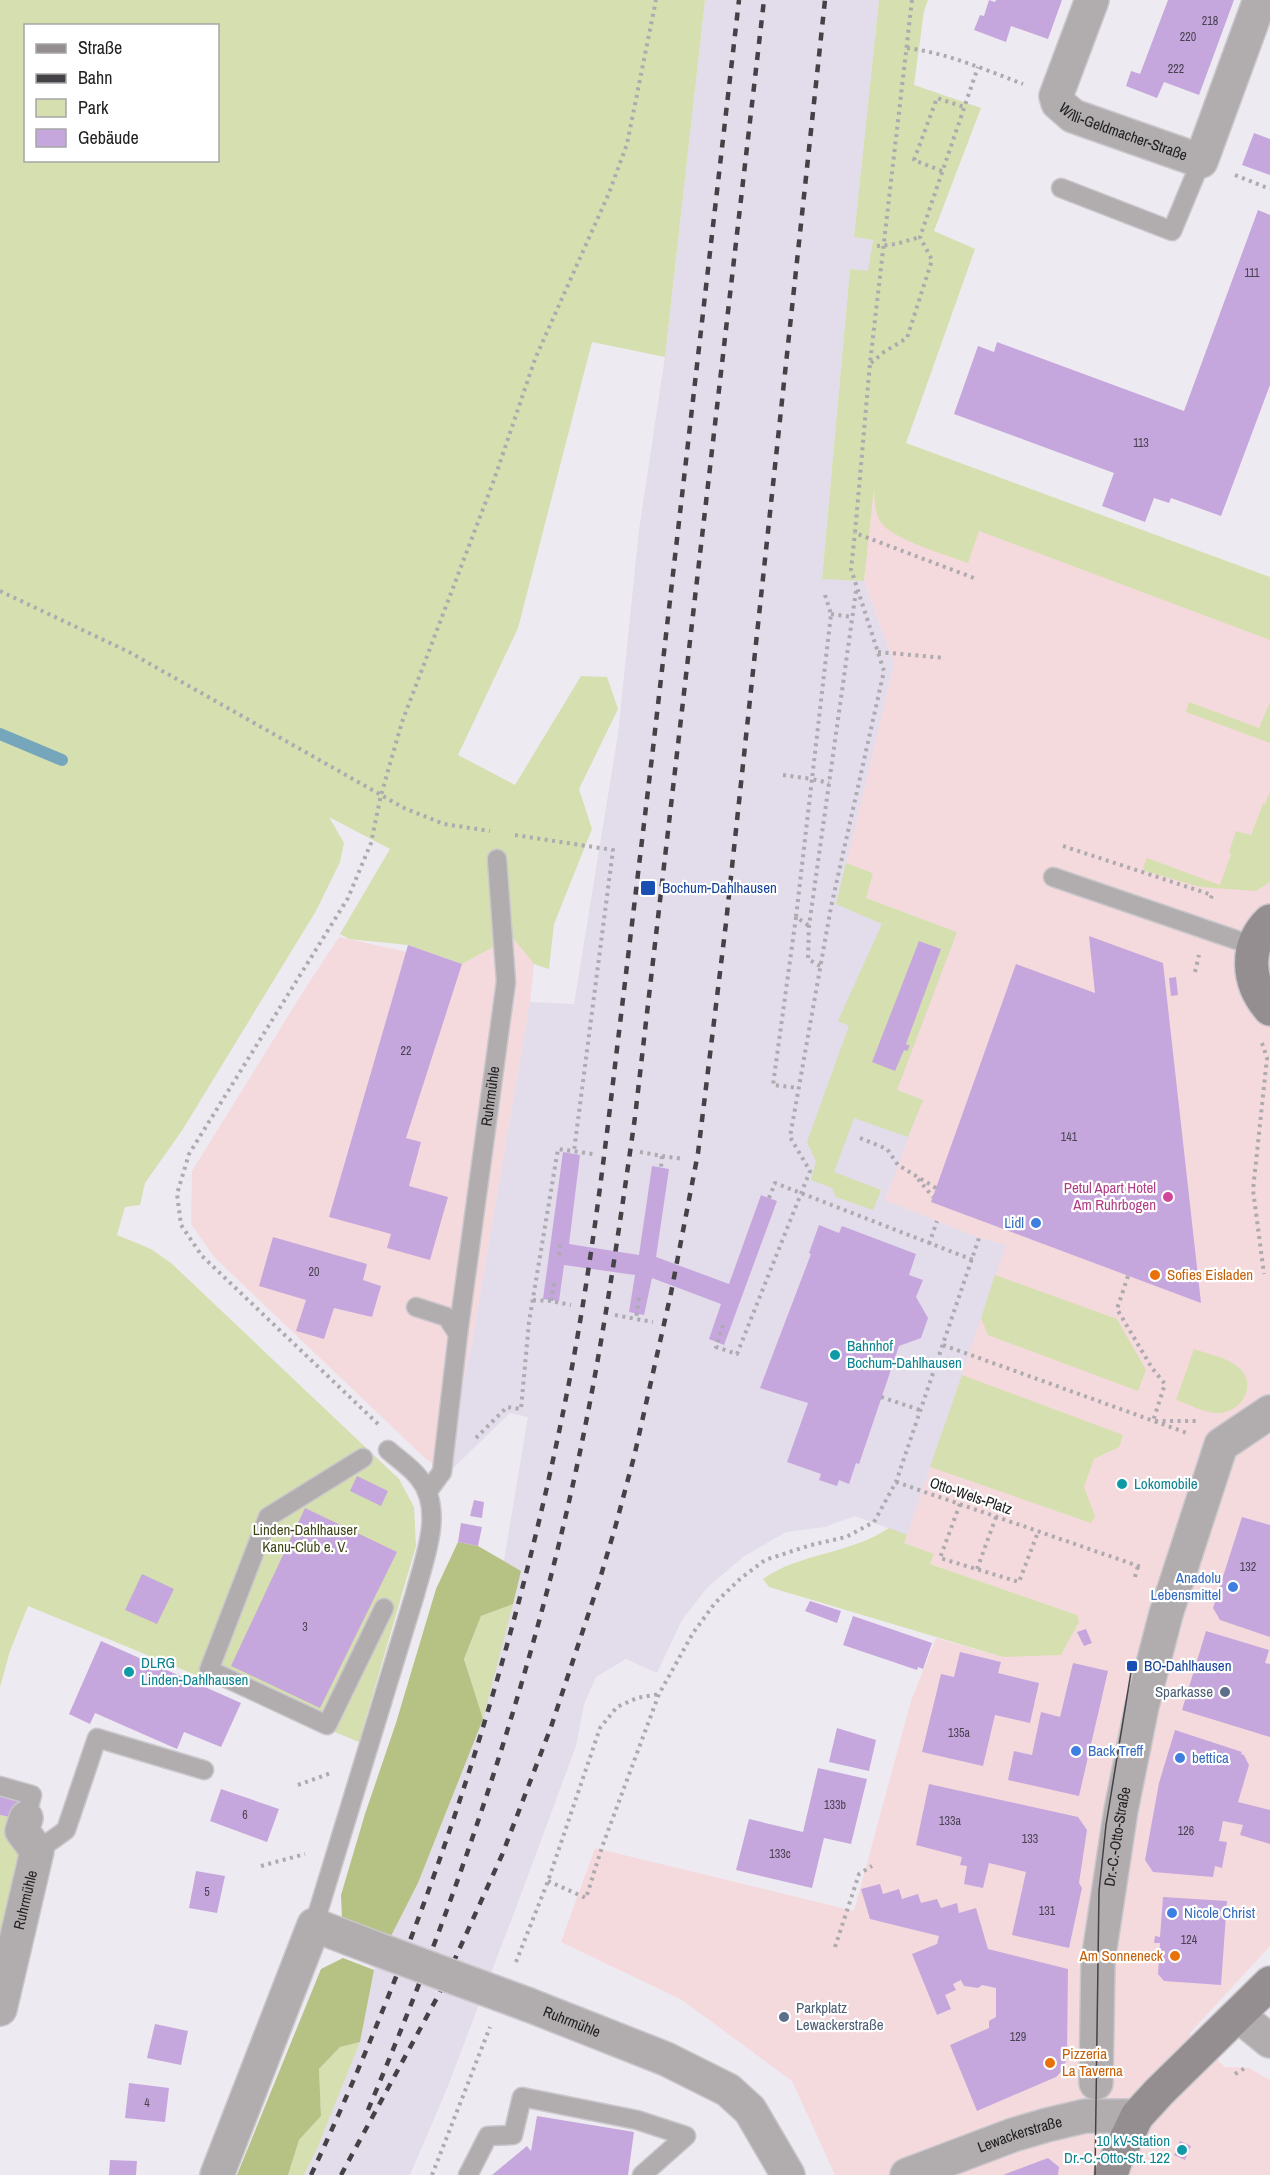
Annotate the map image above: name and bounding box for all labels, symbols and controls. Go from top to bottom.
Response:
house number: 218 [1202,13,1218,29]
legend [24,24,219,162]
house number: 220 [1180,29,1196,45]
text: Straße [78,35,122,60]
house number: 222 [1168,61,1184,77]
text: Bahn [78,65,112,90]
text: Park [78,95,109,120]
street label: Willi-Geldmacher-Straße [1055,97,1190,165]
text: Gebäude [78,125,139,150]
house number: 111 [1245,265,1260,281]
house number: 113 [1133,435,1149,451]
place label: Bochum-Dahlhausen [662,877,777,898]
marker: Bochum-Dahlhausen [639,879,657,897]
house number: 22 [401,1043,411,1059]
street label: Ruhrmühle [475,1065,504,1127]
house number: 141 [1061,1129,1078,1145]
place label: Petul Apart Hotel Am Ruhrbogen [1064,1177,1156,1215]
marker: Petul Apart Hotel Am Ruhrbogen [1161,1190,1175,1204]
place label: Lidl [1004,1212,1024,1233]
marker: Lidl [1029,1216,1043,1230]
house number: 20 [309,1264,319,1280]
place label: Sofies Eisladen [1167,1264,1253,1285]
marker: Sofies Eisladen [1148,1268,1162,1282]
place label: Bahnhof Bochum-Dahlhausen [847,1335,962,1373]
marker: Bahnhof Bochum-Dahlhausen [828,1348,842,1362]
street label: Otto-Wels-Platz [927,1472,1015,1519]
place label: Lokomobile [1134,1473,1198,1494]
marker: Lokomobile [1115,1477,1129,1491]
park label: Linden-Dahlhauser Kanu-Club e. V. [253,1519,357,1557]
house number: 132 [1240,1559,1256,1575]
place label: Anadolu Lebensmittel [1151,1567,1221,1605]
marker: Anadolu Lebensmittel [1226,1580,1240,1594]
house number: 3 [302,1619,308,1635]
place label: DLRG Linden-Dahlhausen [141,1652,248,1690]
place label: BO-Dahlhausen [1144,1655,1232,1676]
marker: BO-Dahlhausen [1125,1659,1139,1673]
marker: DLRG Linden-Dahlhausen [122,1665,136,1679]
place label: Sparkasse [1155,1681,1213,1702]
marker: Sparkasse [1218,1685,1232,1699]
house number: 135a [948,1725,970,1741]
place label: Back Treff [1088,1740,1144,1761]
marker: Back Treff [1069,1744,1083,1758]
place label: bettica [1192,1747,1229,1768]
marker: bettica [1173,1751,1187,1765]
street label: Dr.-C.-Otto-Straße [1099,1785,1135,1888]
house number: 133b [824,1797,846,1813]
house number: 6 [242,1807,248,1823]
house number: 133a [939,1813,961,1829]
house number: 126 [1178,1823,1194,1839]
house number: 133 [1022,1831,1038,1847]
house number: 133c [769,1846,791,1862]
street label: Ruhrmühle [8,1868,42,1932]
house number: 5 [204,1884,210,1900]
place label: Nicole Christ [1184,1902,1256,1923]
house number: 131 [1039,1903,1056,1919]
marker: Nicole Christ [1165,1906,1179,1920]
house number: 124 [1181,1932,1198,1948]
place label: Am Sonneneck [1079,1945,1164,1966]
marker: Am Sonneneck [1168,1949,1182,1963]
place label: Parkplatz Lewackerstraße [796,1997,884,2035]
street label: Ruhrmühle [540,2001,604,2042]
marker: Parkplatz Lewackerstraße [777,2010,791,2024]
house number: 129 [1010,2029,1026,2045]
place label: Pizzeria La Taverna [1062,2043,1123,2081]
marker: Pizzeria La Taverna [1043,2056,1057,2070]
house number: 4 [144,2095,150,2111]
street label: Lewackerstraße [974,2111,1064,2157]
place label: 10 kV-Station Dr.-C.-Otto-Str. 122 [1064,2130,1170,2168]
marker: 10 kV-Station Dr.-C.-Otto-Str. 122 [1175,2143,1189,2157]

